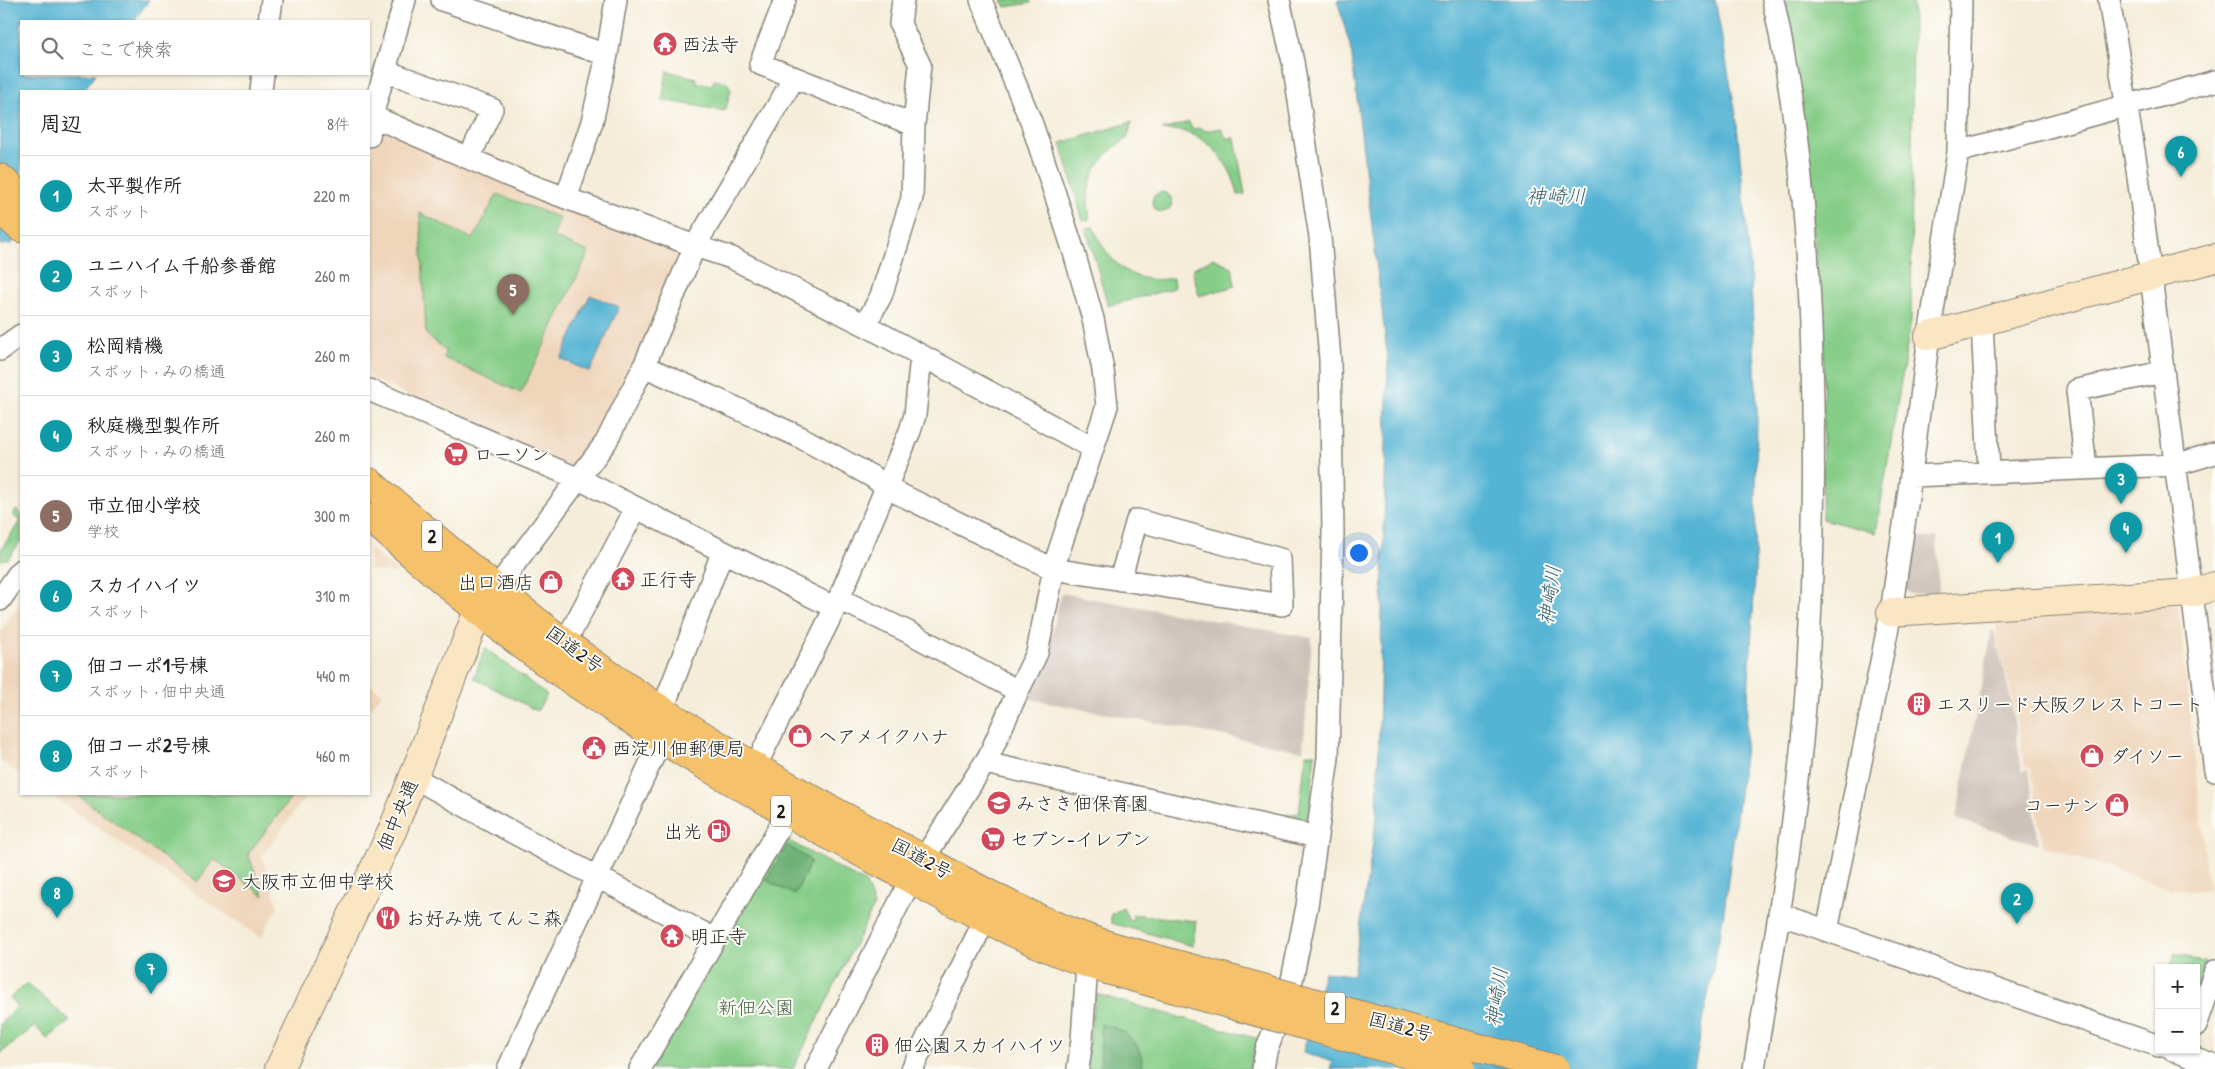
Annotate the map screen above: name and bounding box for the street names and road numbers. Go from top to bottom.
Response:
road number: 2 [422,520,442,552]
street label: 国道2号 [541,619,609,679]
street label: 佃中央通 [370,775,424,855]
road number: 2 [771,796,791,826]
street label: 国道2号 [887,831,957,885]
road number: 2 [1325,992,1345,1024]
street label: 国道2号 [1366,1005,1436,1047]

